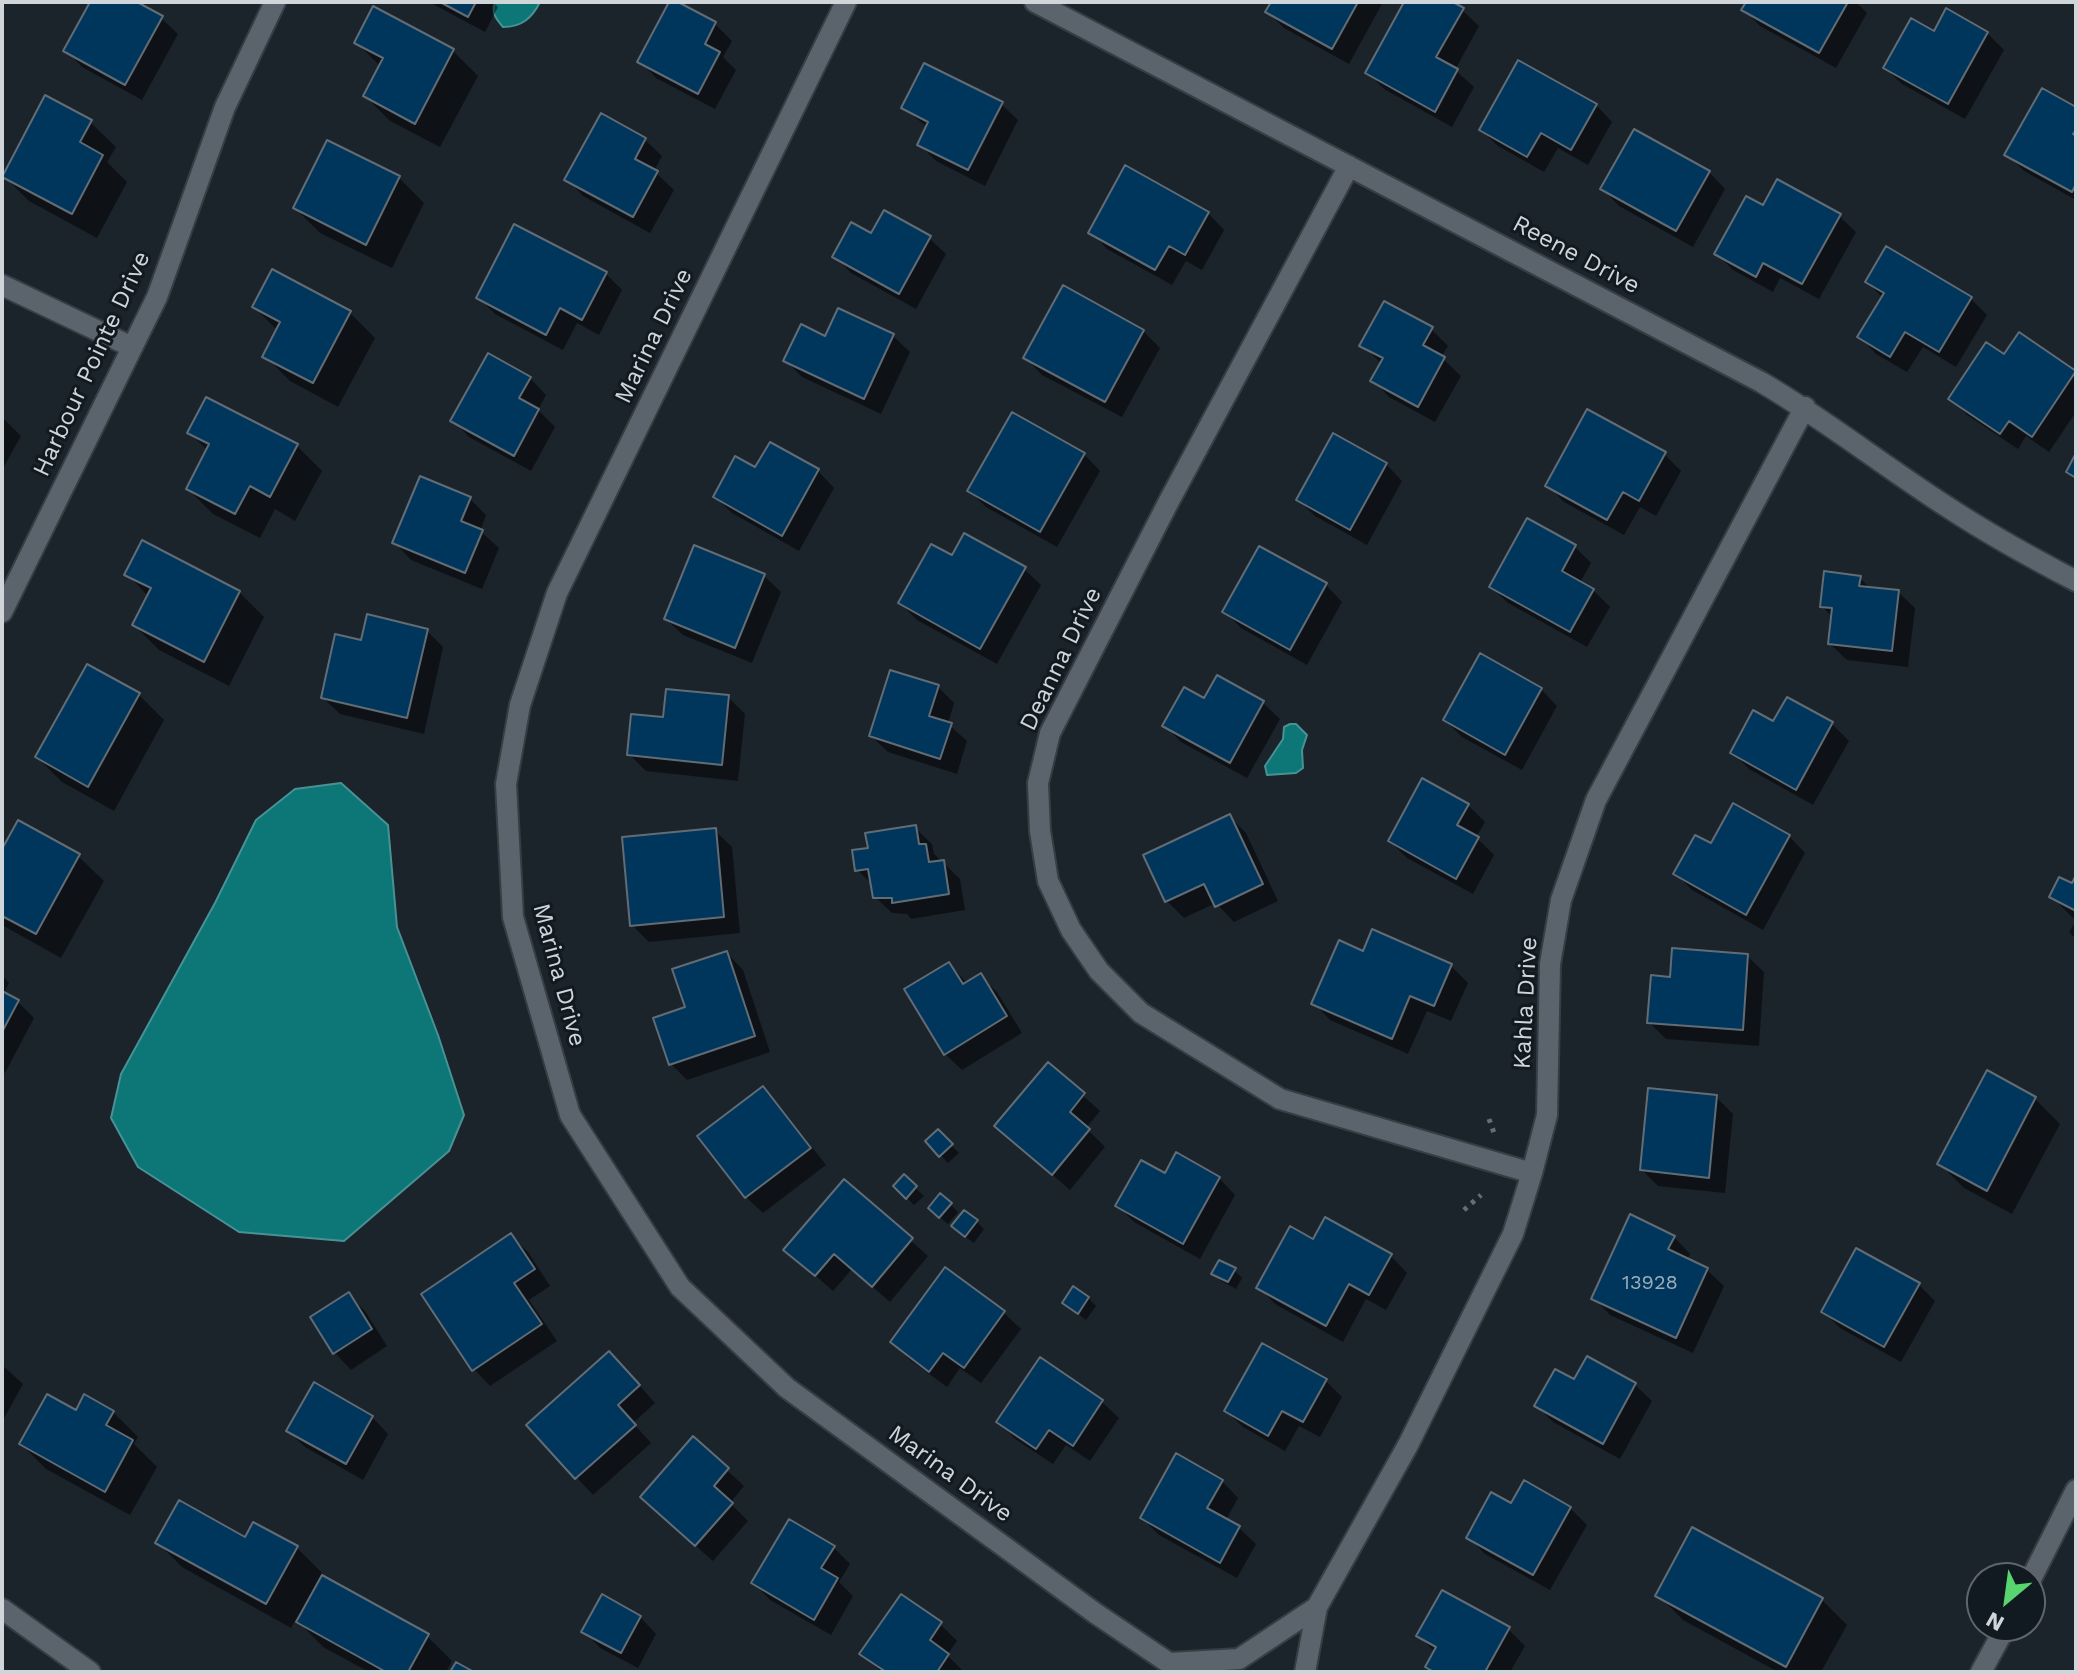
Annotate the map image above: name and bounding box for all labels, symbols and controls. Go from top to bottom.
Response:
street label: Reene Drive [1508,209,1644,301]
street label: Harbour Pointe Drive [27,247,157,481]
street label: Marina Drive [609,264,699,408]
street label: Deanna Drive [1014,583,1108,735]
street label: Marina Drive [526,901,592,1049]
street label: Kahla Drive [1508,936,1544,1070]
house number: 13928 [1622,1271,1678,1295]
street label: Marina Drive [882,1419,1018,1529]
north arrow [1966,1562,2046,1642]
text: N [1982,1607,2008,1637]

